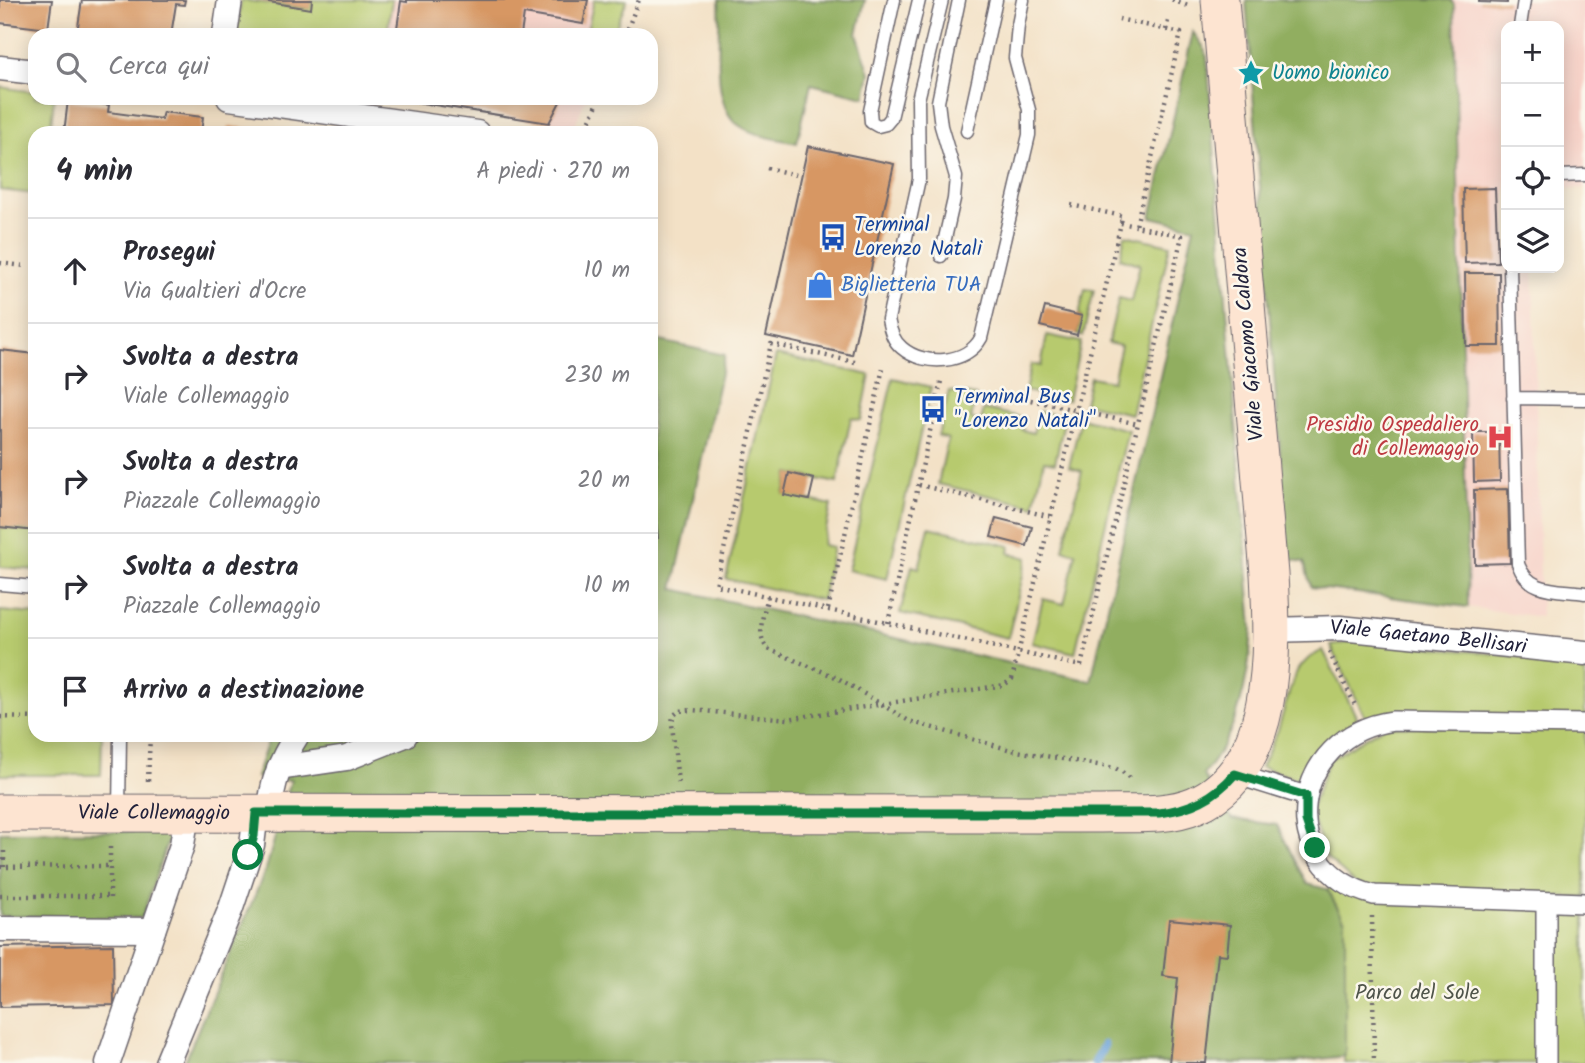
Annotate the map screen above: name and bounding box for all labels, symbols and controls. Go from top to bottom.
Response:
map controls [1501,21,1564,273]
button: + [1501,21,1564,84]
search box [28,28,658,105]
text: Cerca qui [108,46,209,88]
icon: search [52,48,90,86]
place label: Uomo bionico [1272,57,1389,90]
place icon: Uomo bionico [1236,58,1266,88]
button: − [1501,84,1564,147]
button: locate [1501,147,1564,210]
text: 4 min [56,148,133,196]
text: A piedi · 270 m [476,154,630,190]
place label: Terminal Lorenzo Natali [854,209,983,266]
button: layers [1501,210,1564,273]
bus stop icon: Terminal Lorenzo Natali [818,222,848,252]
text: Prosegui [123,232,215,274]
street label: Viale Giacomo Caldora [1224,246,1274,442]
icon: ahead [56,252,94,290]
text: 10 m [584,253,630,289]
place label: Biglietteria TUA [841,269,981,302]
shop icon: Biglietteria TUA [805,270,835,300]
text: Via Gualtieri d'Ocre [123,274,306,310]
text: Svolta a destra [123,337,299,379]
icon: right [56,357,94,395]
text: 230 m [564,358,630,394]
text: Viale Collemaggio [123,379,289,415]
place label: Terminal Bus "Lorenzo Natali" [954,381,1096,438]
bus stop icon: Terminal Bus "Lorenzo Natali" [918,394,948,424]
place label: Presidio Ospedaliero di Collemaggio [1306,409,1479,466]
hospital icon: Presidio Ospedaliero di Collemaggio [1485,422,1515,452]
text: Svolta a destra [123,442,299,484]
icon: right [56,462,94,500]
text: 20 m [578,463,630,499]
text: Piazzale Collemaggio [123,484,321,520]
text: Svolta a destra [123,547,299,589]
icon: right [56,567,94,605]
text: 10 m [584,568,630,604]
text: Piazzale Collemaggio [123,589,321,625]
street label: Viale Gaetano Bellisari [1330,611,1529,664]
text: Arrivo a destinazione [123,670,364,712]
icon: arrive [56,672,94,710]
street label: Viale Collemaggio [78,797,230,830]
route end [1299,832,1330,863]
route start [232,839,263,870]
park label: Parco del Sole [1355,977,1480,1010]

